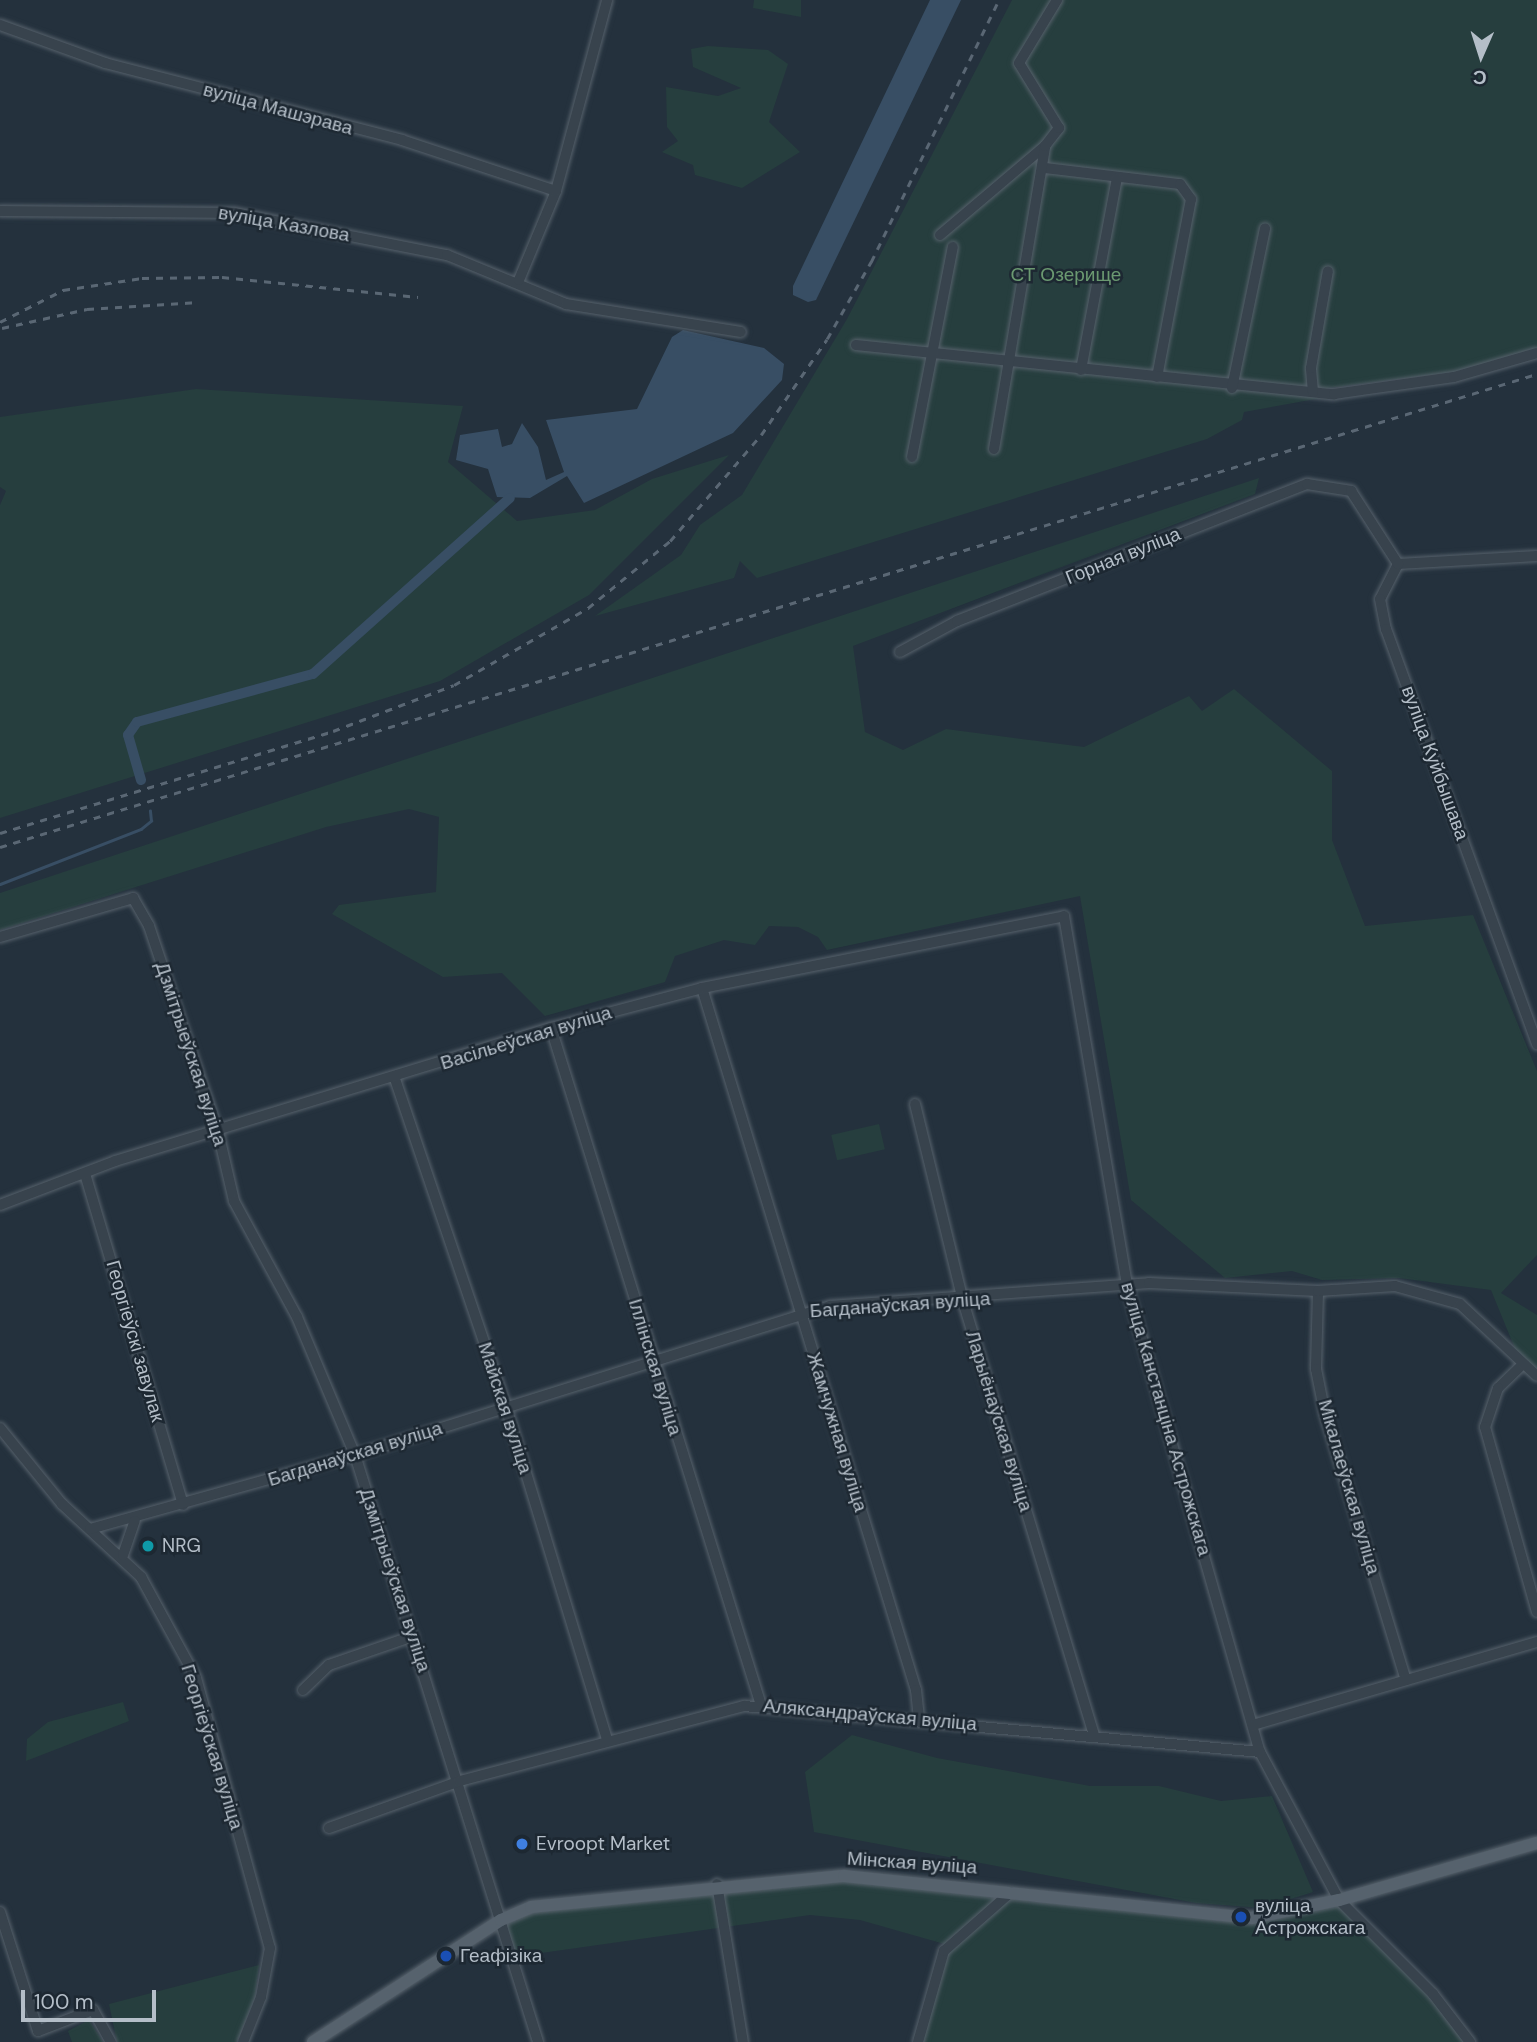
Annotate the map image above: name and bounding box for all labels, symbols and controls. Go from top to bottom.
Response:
north arrow [1446,21,1516,91]
text: С [1472,65,1487,90]
street label: вуліца Машэрава [201,78,355,140]
street label: вуліца Казлова [217,201,351,247]
park label: СТ Озерище [1011,264,1121,286]
street label: Горная вуліца [1062,523,1184,589]
street label: вуліца Куйбышава [1396,683,1474,843]
street label: Дзмітрыеўская вуліца [150,959,232,1149]
street label: Васільеўская вуліца [438,1001,614,1075]
street label: Георгіеўскі завулак [101,1258,169,1424]
street label: вуліца Канстанціна Астрожскага [1116,1280,1216,1558]
street label: Багданаўская вуліца [809,1287,991,1323]
street label: Іллінская вуліца [623,1296,687,1438]
street label: Ларыёнаўская вуліца [961,1328,1037,1514]
street label: Майская вуліца [473,1339,537,1477]
street label: Жамчужная вуліца [802,1349,872,1515]
street label: Мікалаеўская вуліца [1313,1397,1385,1577]
street label: Багданаўская вуліца [265,1417,445,1491]
street label: Дзмітрыеўская вуліца [354,1485,436,1675]
place label: NRG [162,1535,201,1557]
marker: NRG [140,1538,156,1554]
street label: Георгіеўская вуліца [176,1662,248,1832]
street label: Аляксандраўская вуліца [762,1694,978,1736]
place label: Evroopt Market [536,1833,670,1855]
marker: Evroopt Market [514,1836,530,1852]
street label: Мінская вуліца [846,1847,978,1879]
place label: вуліца Астрожскага [1255,1895,1365,1939]
marker: вуліца Астрожскага [1233,1909,1249,1925]
place label: Геафізіка [460,1945,542,1967]
marker: Геафізіка [438,1948,454,1964]
scale bar [24,1976,159,2020]
text: 100 m [34,1988,94,2016]

